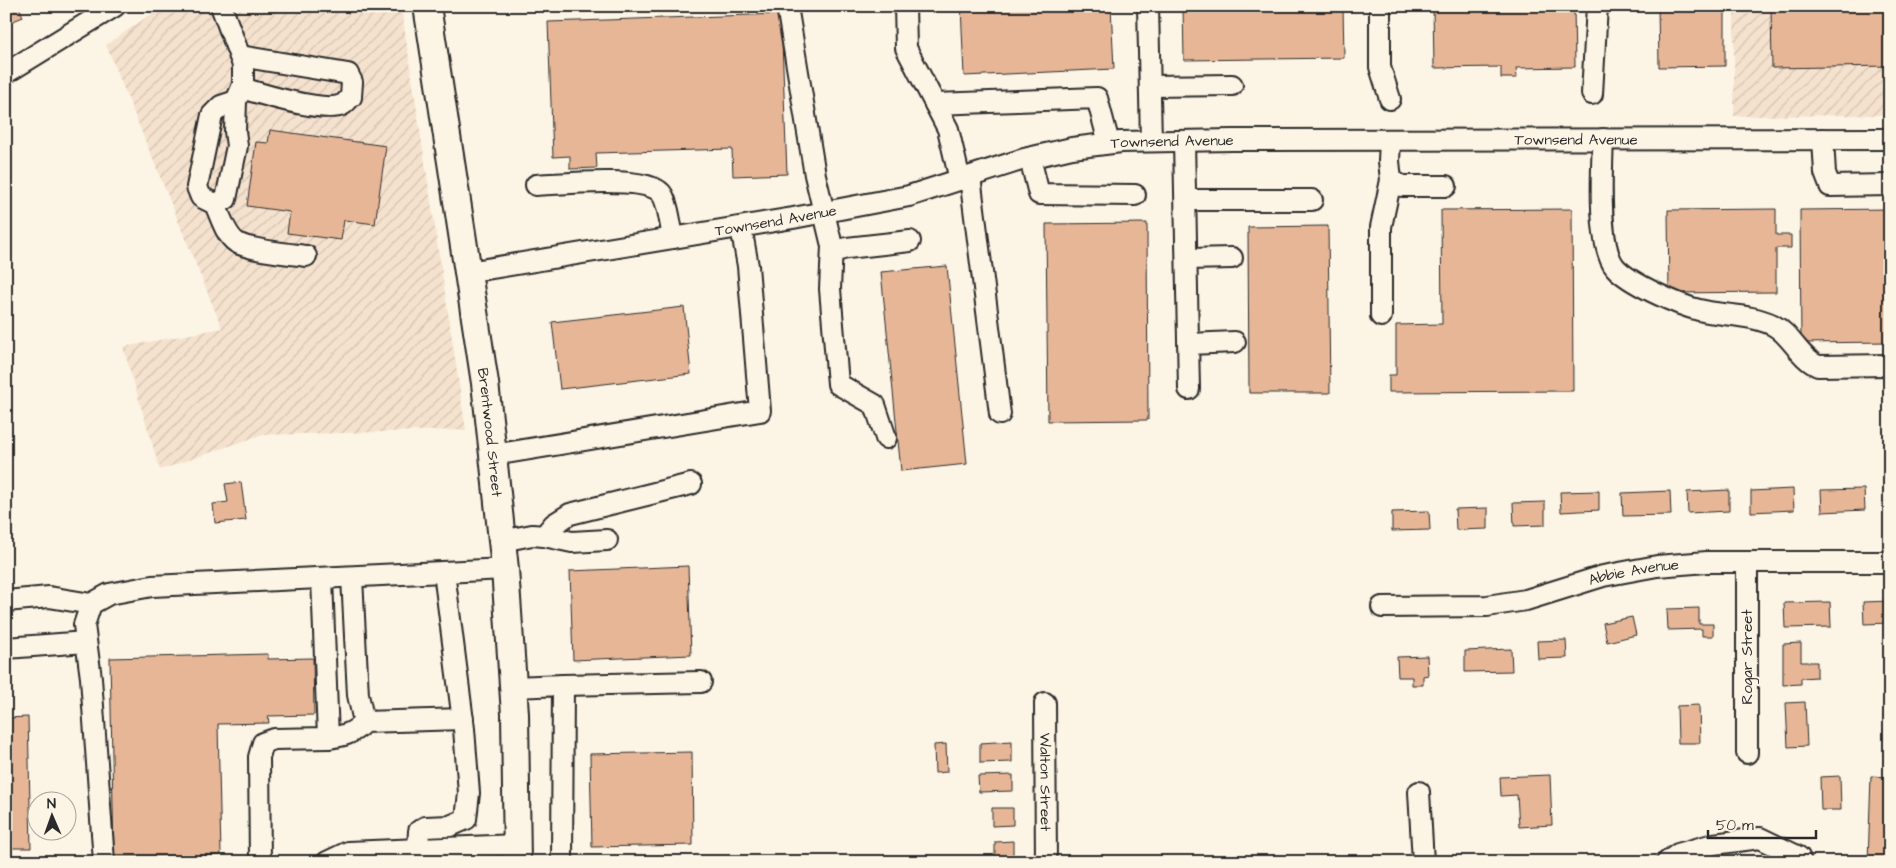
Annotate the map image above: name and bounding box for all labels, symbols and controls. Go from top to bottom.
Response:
street label: Townsend Avenue [1514,129,1638,151]
street label: Townsend Avenue [1109,130,1234,154]
street label: Townsend Avenue [713,200,838,242]
street label: Brentwood Street [472,366,507,498]
street label: Abbie Avenue [1586,554,1680,591]
street label: Rogar Street [1737,609,1759,705]
street label: Walton Street [1034,733,1056,831]
north arrow [28,790,78,840]
text: N [47,794,57,814]
scale bar [1708,808,1816,840]
text: 50 m [1716,815,1754,836]

